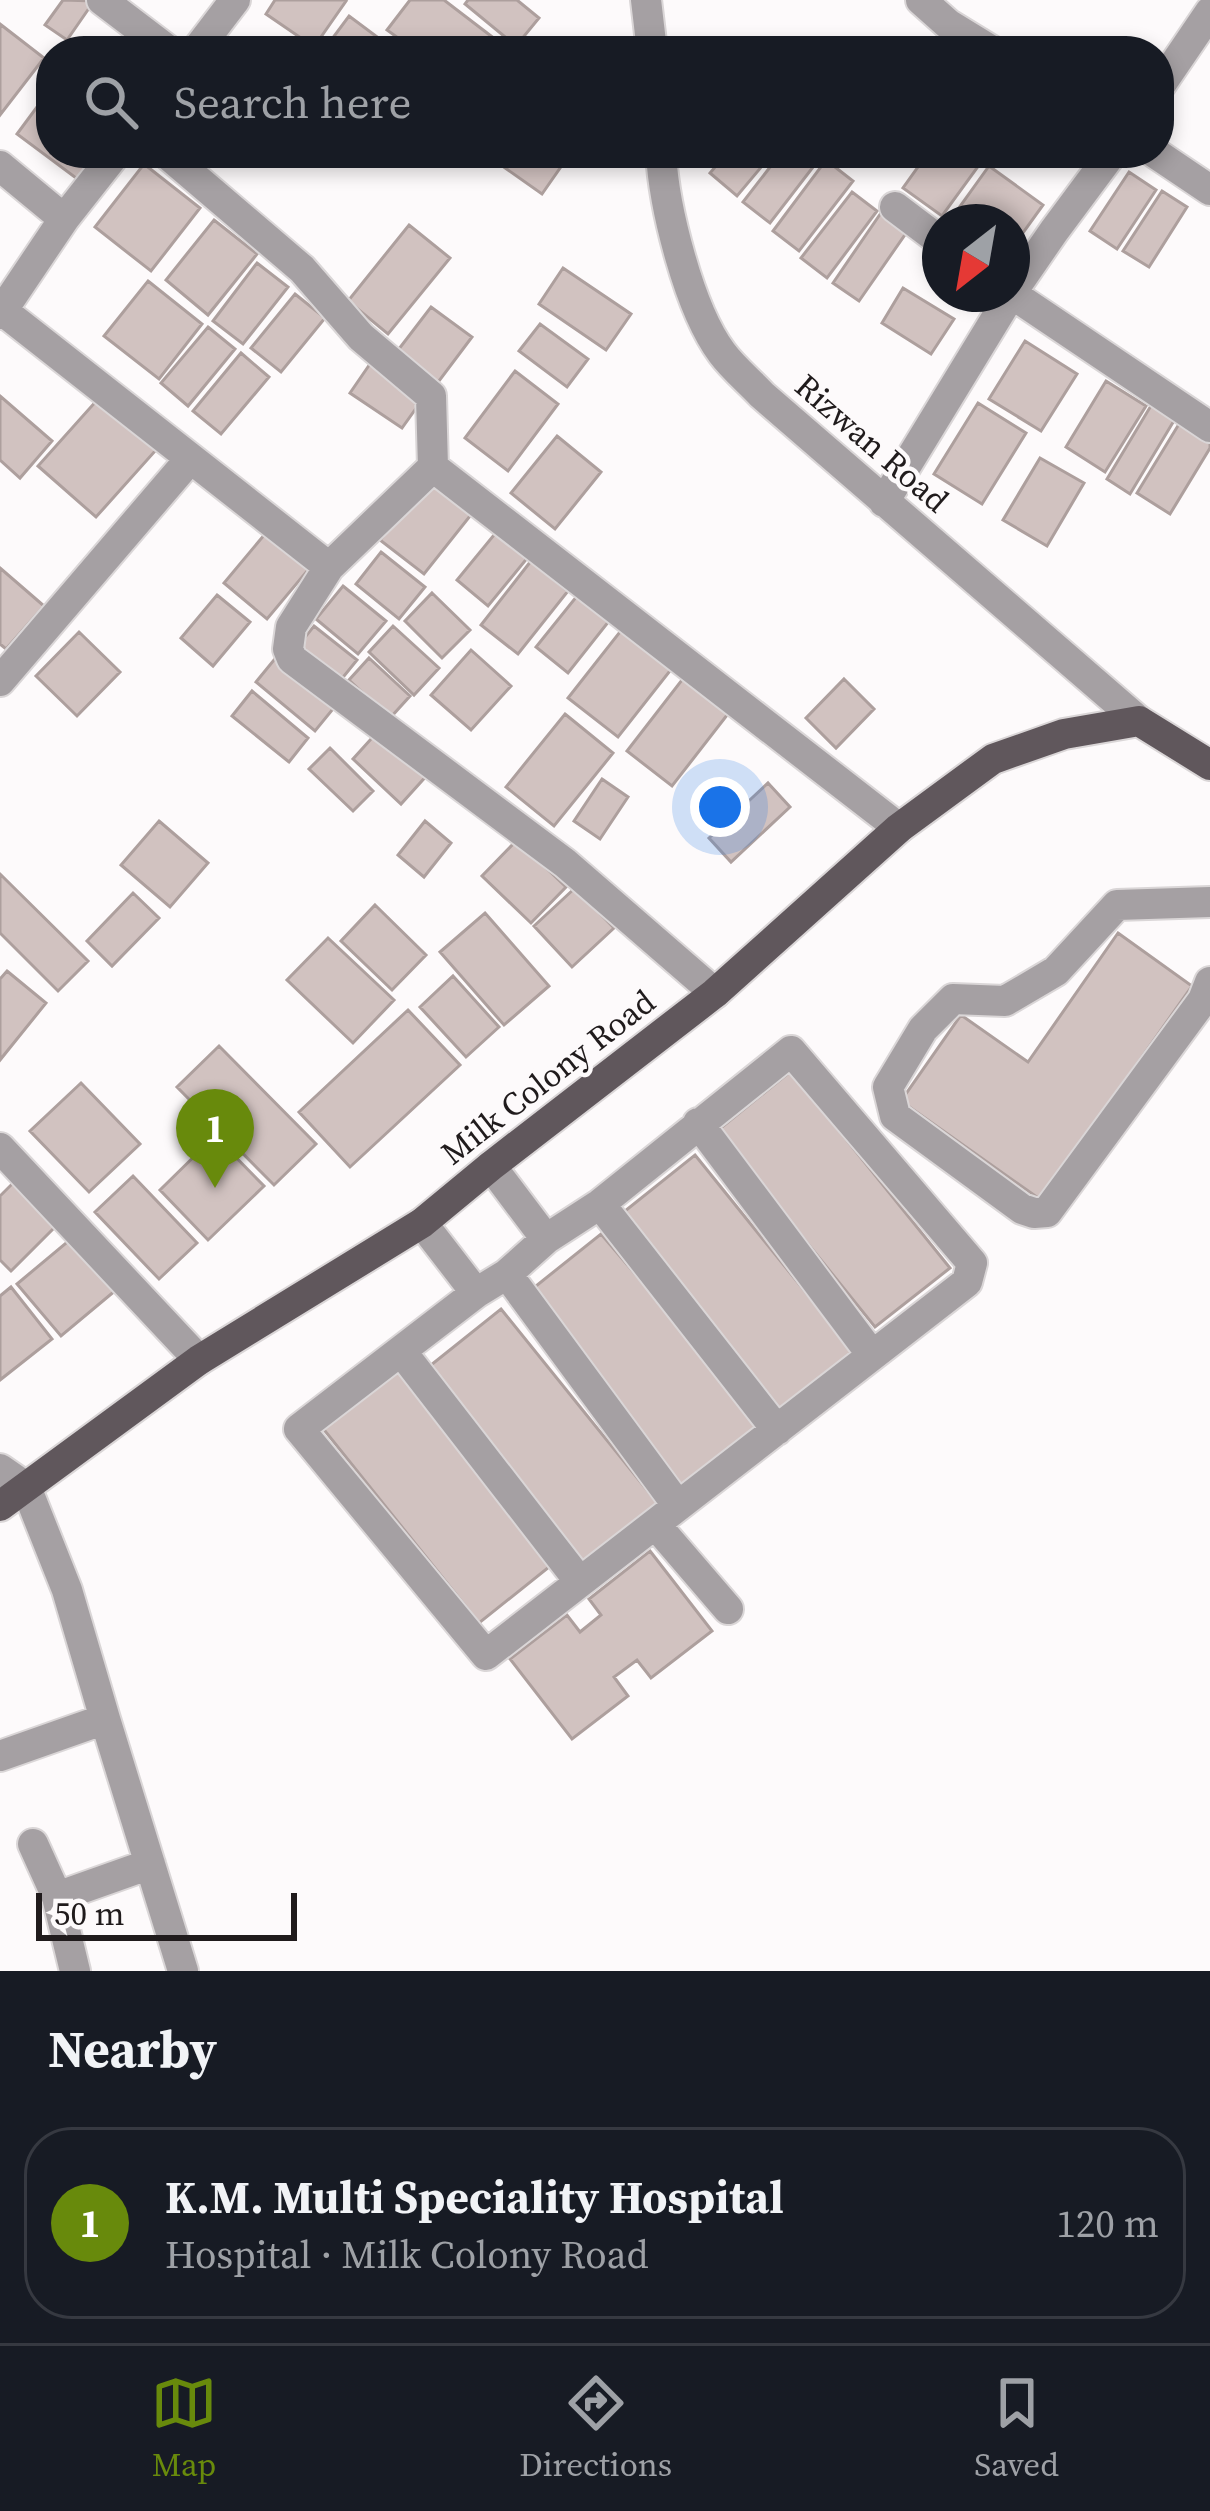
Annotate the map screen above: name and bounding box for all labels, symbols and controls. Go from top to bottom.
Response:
search box [36,36,1174,168]
icon: search [78,69,144,135]
text: Search here [174,71,411,133]
north arrow [922,204,1030,312]
street label: Rizwan Road [785,364,959,523]
your location [690,777,750,837]
street label: Milk Colony Road [432,979,665,1175]
pin: 1 [176,1089,254,1188]
scale bar [36,1887,297,1940]
text: 50 m [54,1891,124,1936]
text: Nearby [48,2014,217,2084]
text: K.M. Multi Speciality Hospital [165,2166,784,2228]
text: 1 [79,2197,101,2250]
text: 120 m [1056,2197,1159,2250]
text: Hospital · Milk Colony Road [165,2228,649,2281]
tab: Map [151,2370,217,2487]
tab: Directions [519,2370,672,2487]
tab: Saved [974,2370,1059,2487]

